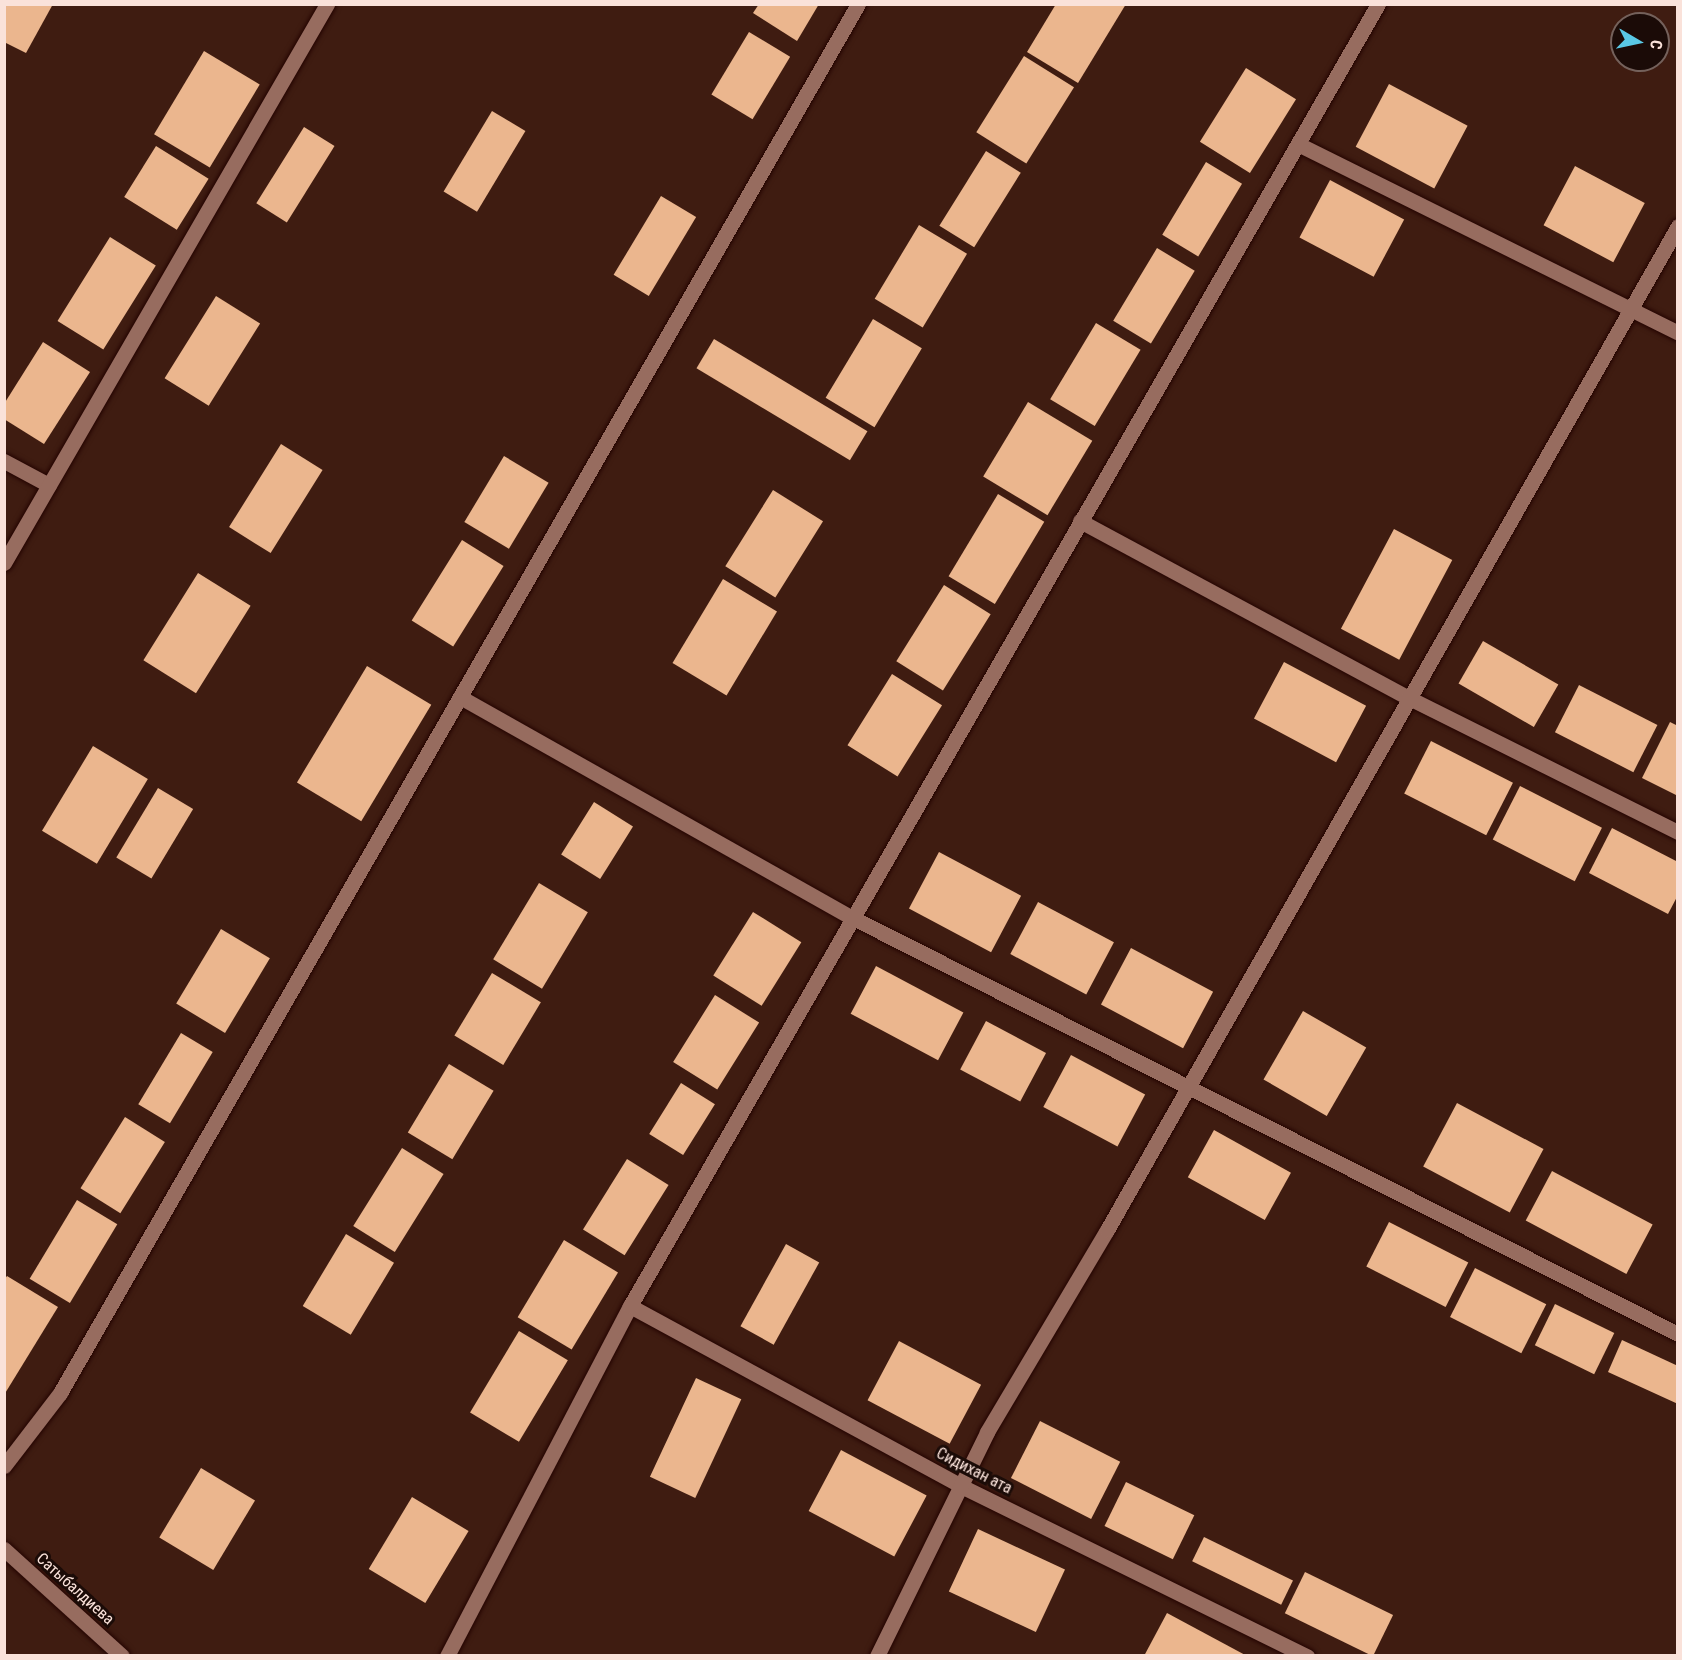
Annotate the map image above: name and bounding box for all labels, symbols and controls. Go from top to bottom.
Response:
north arrow [1610,12,1670,72]
text: С [1646,39,1666,51]
street label: Сидихан ата [933,1444,1015,1498]
street label: Сатыбалдиева [32,1549,118,1629]

